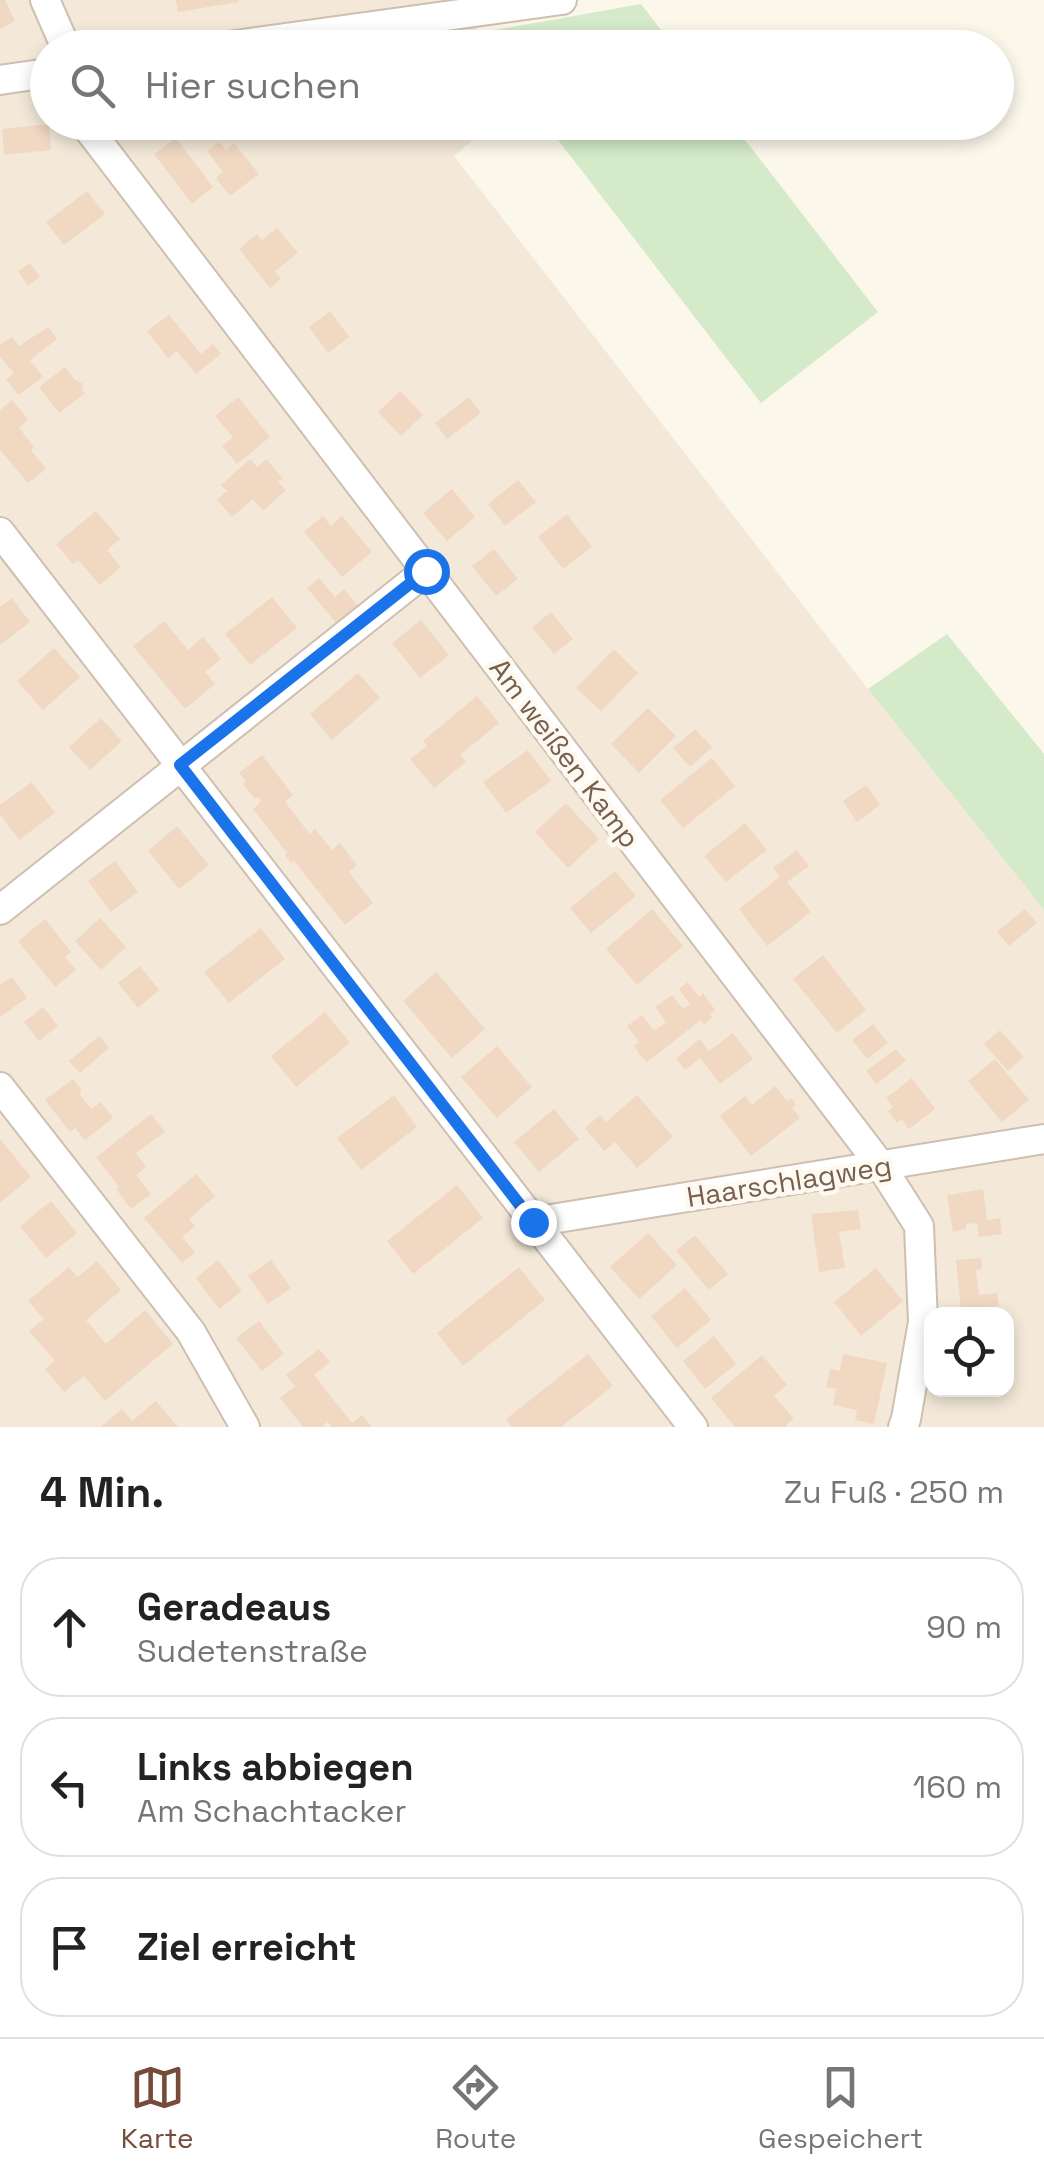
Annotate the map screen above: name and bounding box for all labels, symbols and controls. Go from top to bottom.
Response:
search box [30,30,1014,140]
icon: search [65,58,120,113]
text: Hier suchen [145,61,361,109]
route start [404,549,450,595]
street label: Am weißen Kamp [482,651,648,855]
street label: Haarschlagweg [684,1147,894,1215]
route end [511,1200,557,1246]
map controls [924,1307,1014,1397]
button: locate [924,1307,1014,1397]
text: 4 Min. [40,1466,164,1519]
text: Zu Fuß · 250 m [784,1472,1004,1512]
text: Geradeaus [137,1583,331,1631]
icon: ahead [42,1600,97,1655]
text: 90 m [926,1607,1002,1647]
text: Sudetenstraße [137,1631,368,1671]
text: Links abbiegen [137,1743,414,1791]
icon: left [42,1760,97,1815]
text: 160 m [913,1767,1002,1807]
text: Am Schachtacker [137,1791,407,1831]
icon: arrive [42,1920,97,1975]
text: Ziel erreicht [137,1923,357,1971]
tab: Karte [121,2060,194,2156]
tab: Route [435,2060,516,2156]
tab: Gespeichert [758,2060,923,2156]

